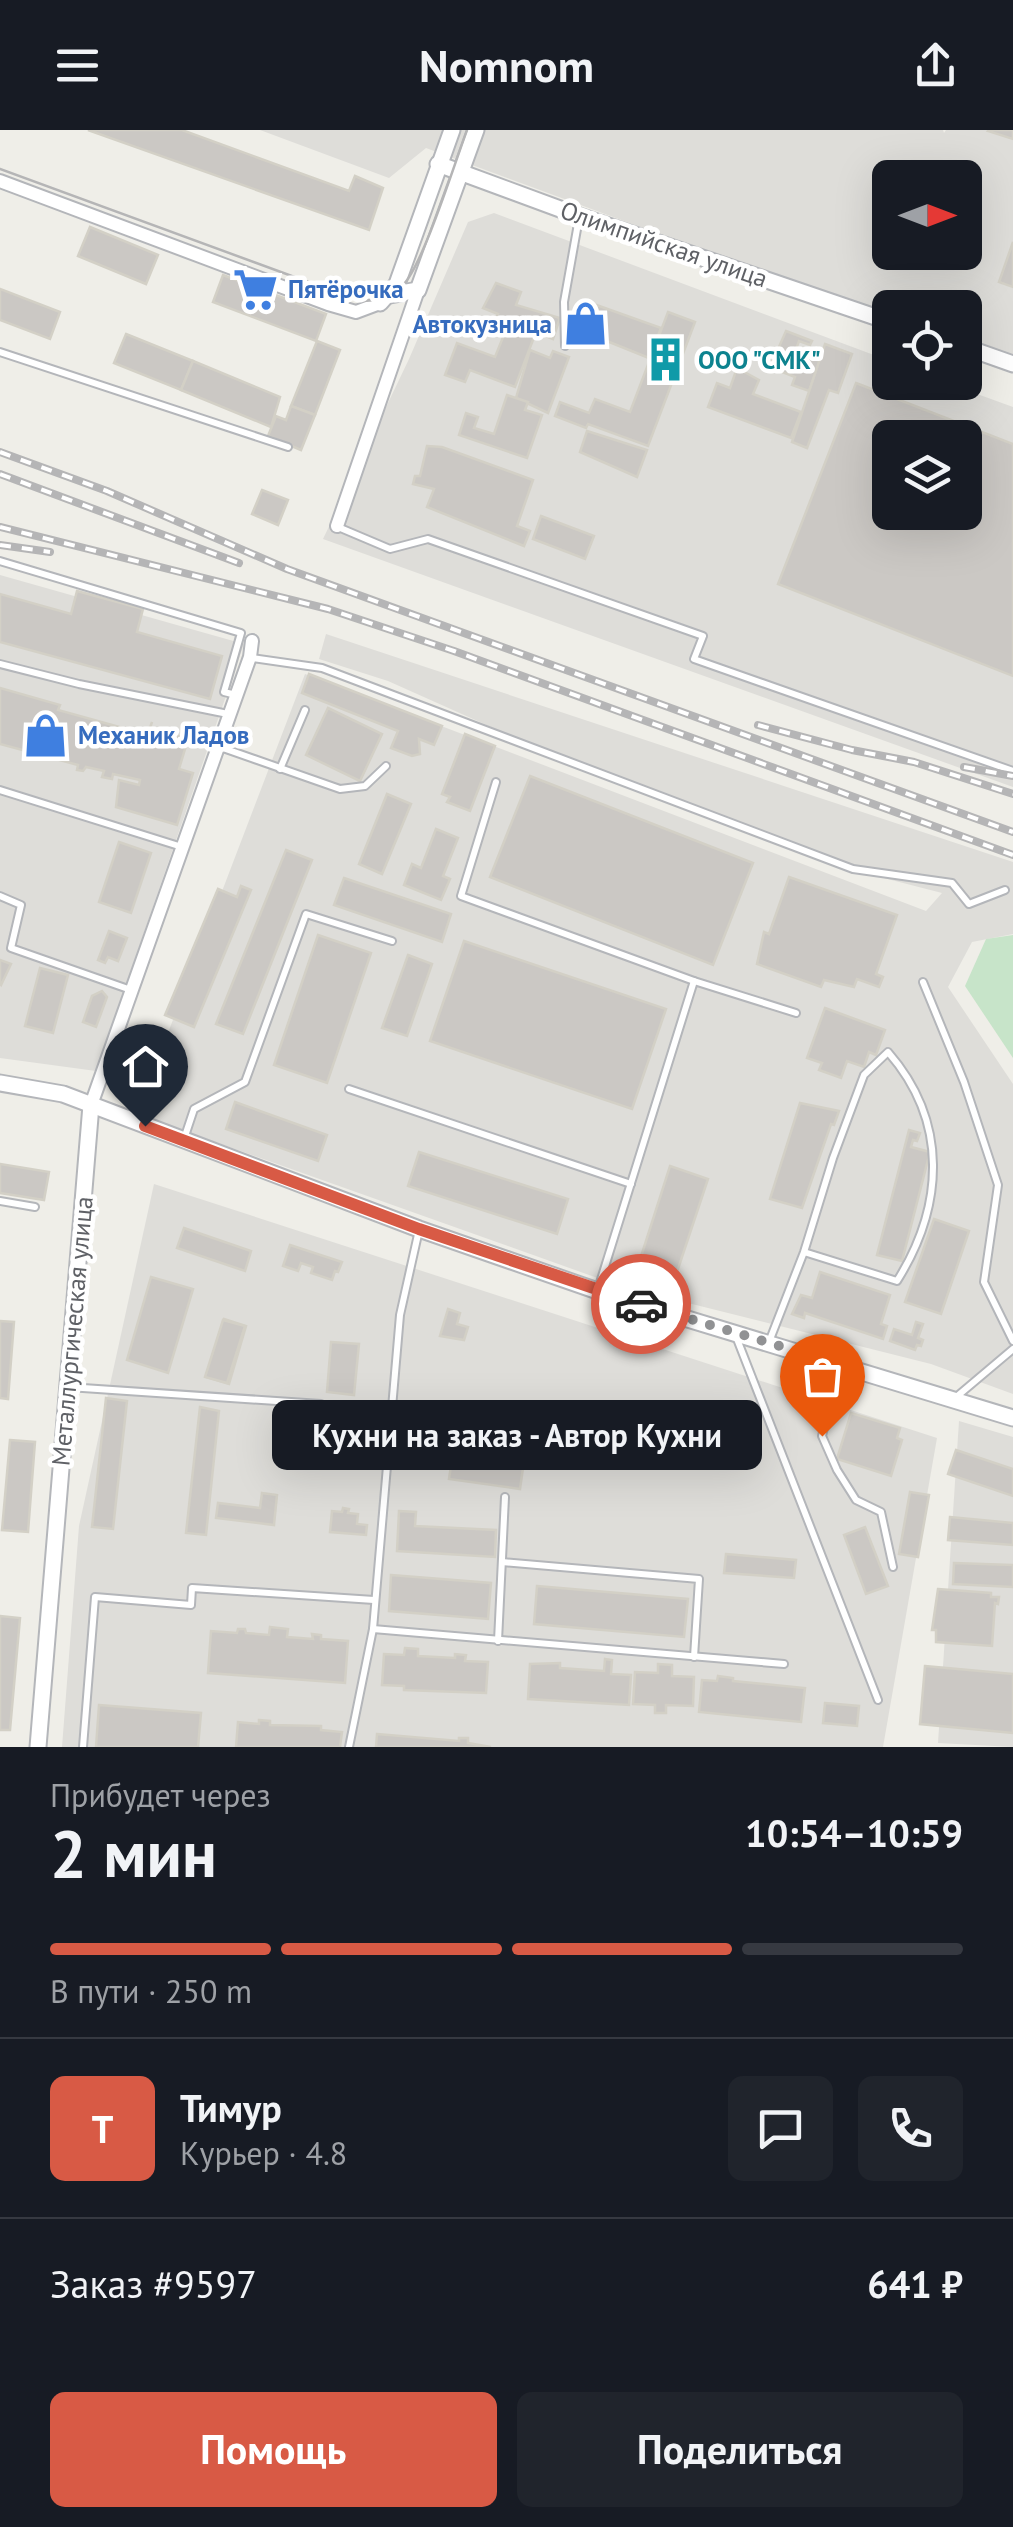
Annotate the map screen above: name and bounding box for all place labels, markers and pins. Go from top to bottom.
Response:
supermarket icon: Пятёрочка [231,265,279,313]
place label: Пятёрочка [288,273,404,305]
shop icon: Автокузница [561,300,609,348]
place label: Автокузница [412,308,552,340]
building icon: ООО "СМК" [641,336,689,384]
place label: ООО "СМК" [698,344,821,376]
shop icon: Механик Ладов [21,711,69,759]
place label: Механик Ладов [78,719,249,751]
pin [103,1024,188,1127]
pin [780,1334,865,1437]
callout: Кухни на заказ - Автор Кухни [272,1401,762,1471]

